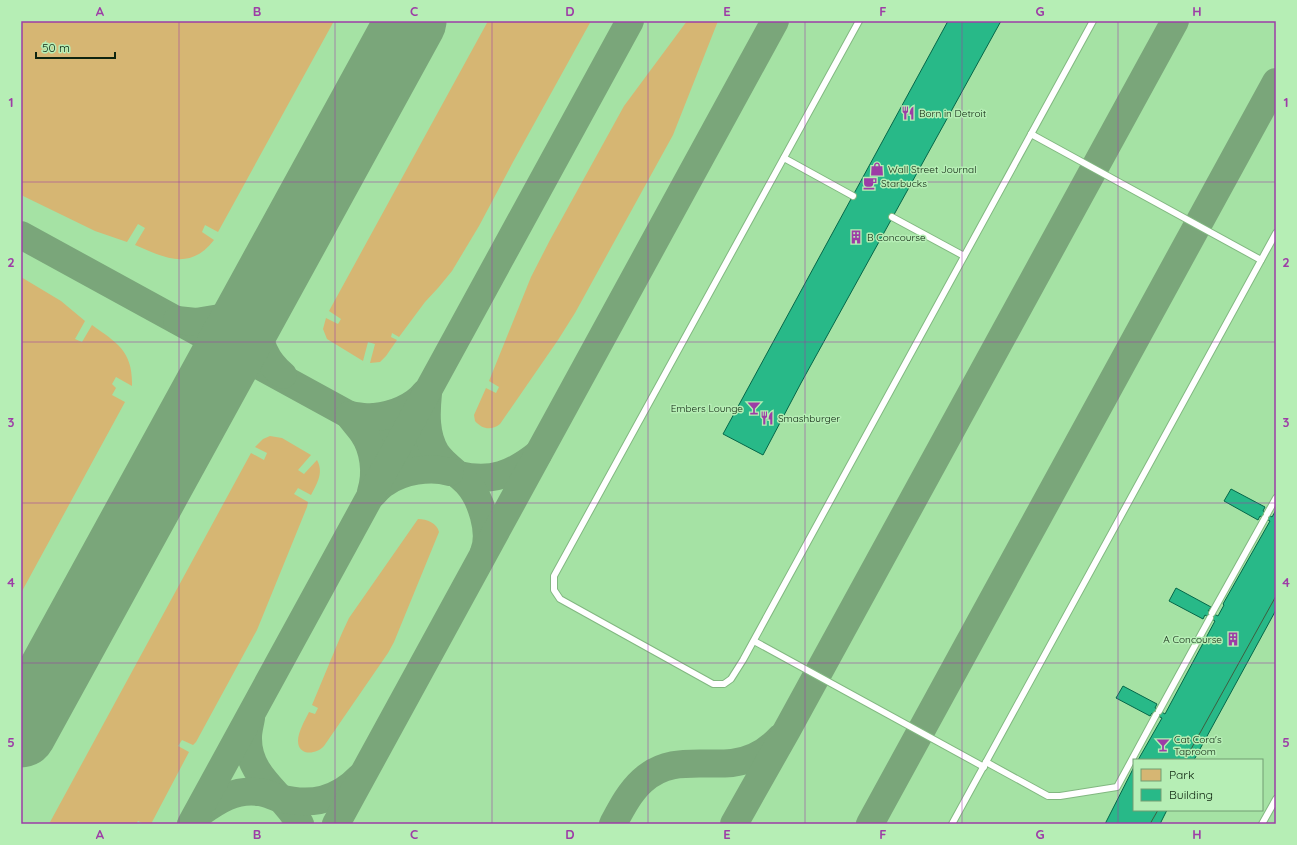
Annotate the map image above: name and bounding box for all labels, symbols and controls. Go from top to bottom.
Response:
text: A [96,3,105,19]
text: B [253,3,261,19]
text: C [410,3,418,19]
text: D [565,3,575,19]
text: E [723,3,731,19]
text: F [879,3,887,19]
text: G [1035,3,1045,19]
text: H [1192,3,1202,19]
scale bar [36,34,115,60]
text: 50 m [42,40,70,55]
text: 1 [8,94,14,110]
text: 1 [1283,94,1289,110]
restaurant icon: Born in Detroit [900,105,916,121]
place label: Born in Detroit [919,107,987,120]
shop icon: Wall Street Journal [869,161,885,177]
place label: Wall Street Journal [888,163,976,176]
cafe icon: Starbucks [862,175,878,191]
place label: Starbucks [881,177,927,190]
building icon: B Concourse [848,229,864,245]
place label: B Concourse [867,231,926,244]
text: 2 [7,254,15,270]
text: 2 [1282,254,1290,270]
bar icon: Embers Lounge [746,400,762,416]
place label: Embers Lounge [671,402,743,415]
restaurant icon: Smashburger [759,410,775,426]
place label: Smashburger [778,412,840,425]
text: 3 [8,414,15,430]
text: 3 [1283,414,1290,430]
text: 4 [7,574,15,590]
text: 4 [1282,574,1290,590]
building icon: A Concourse [1225,631,1241,647]
place label: A Concourse [1163,633,1222,646]
place label: Cat Cora's Taproom [1174,733,1222,758]
text: 5 [7,734,15,750]
text: 5 [1282,734,1290,750]
bar icon: Cat Cora's Taproom [1155,737,1171,753]
legend [1133,759,1263,811]
text: Park [1169,767,1194,782]
text: Building [1169,787,1213,802]
text: A [96,826,105,842]
text: B [253,826,261,842]
text: C [410,826,418,842]
text: D [565,826,575,842]
text: E [723,826,731,842]
text: F [879,826,887,842]
text: G [1035,826,1045,842]
text: H [1192,826,1202,842]

